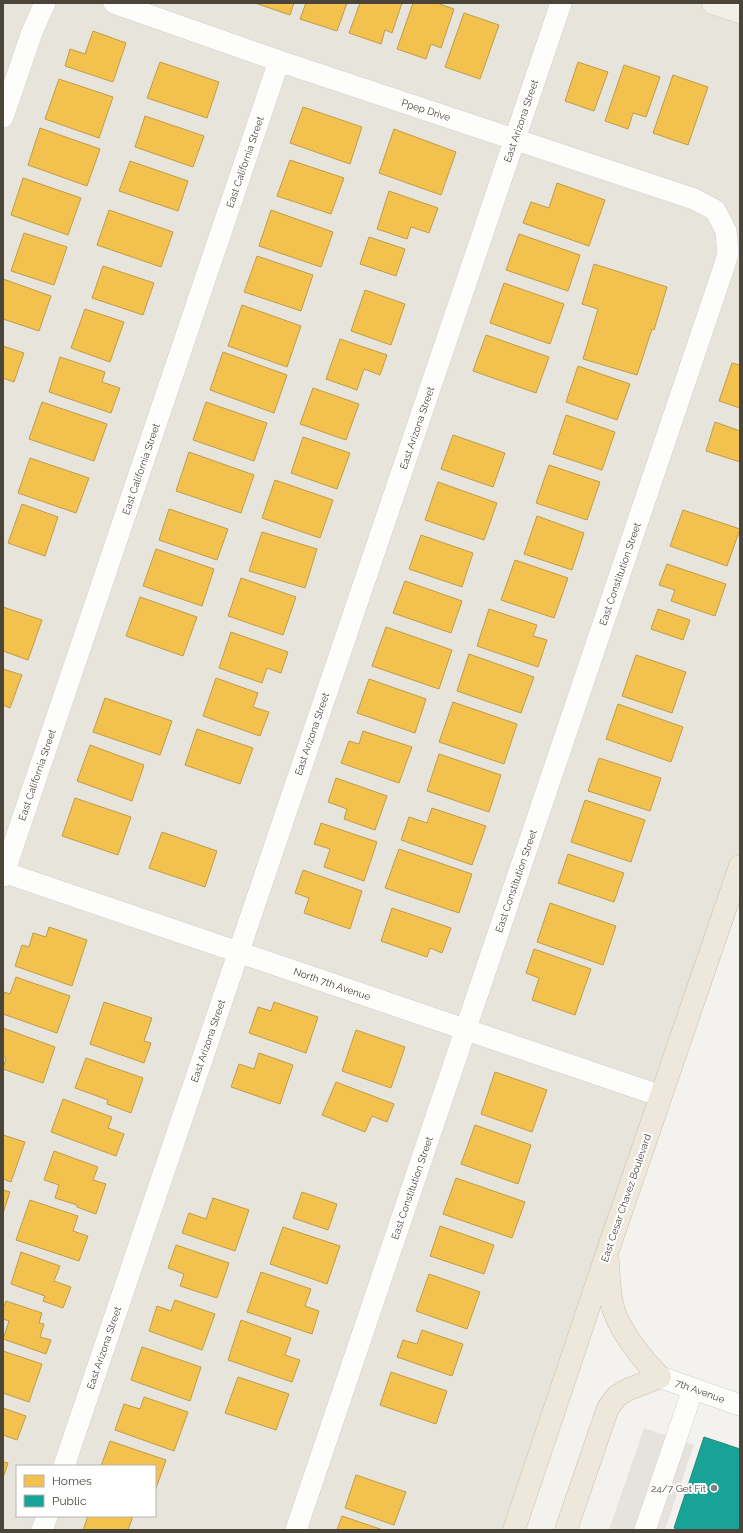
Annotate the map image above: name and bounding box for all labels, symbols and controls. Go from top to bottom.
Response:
street label: East Arizona Street [502,78,541,164]
street label: Ppep Drive [400,97,452,123]
street label: East California Street [224,114,266,209]
street label: East Arizona Street [398,385,437,471]
street label: East California Street [120,421,162,516]
street label: East Constitution Street [597,520,643,627]
street label: East Arizona Street [293,691,332,777]
street label: East California Street [16,727,58,822]
street label: East Constitution Street [493,827,539,934]
street label: North 7th Avenue [292,966,372,1002]
street label: East Arizona Street [189,998,228,1084]
street label: East Cesar Chavez Boulevard [599,1133,653,1263]
street label: East Constitution Street [389,1134,435,1241]
street label: East Arizona Street [85,1305,124,1391]
street label: 7th Avenue [674,1377,726,1405]
legend [16,1465,156,1517]
text: Homes [52,1474,92,1488]
place label: 24/7 Get Fit [651,1483,707,1494]
marker: 24/7 Get Fit [709,1483,719,1493]
text: Public [52,1494,87,1508]

